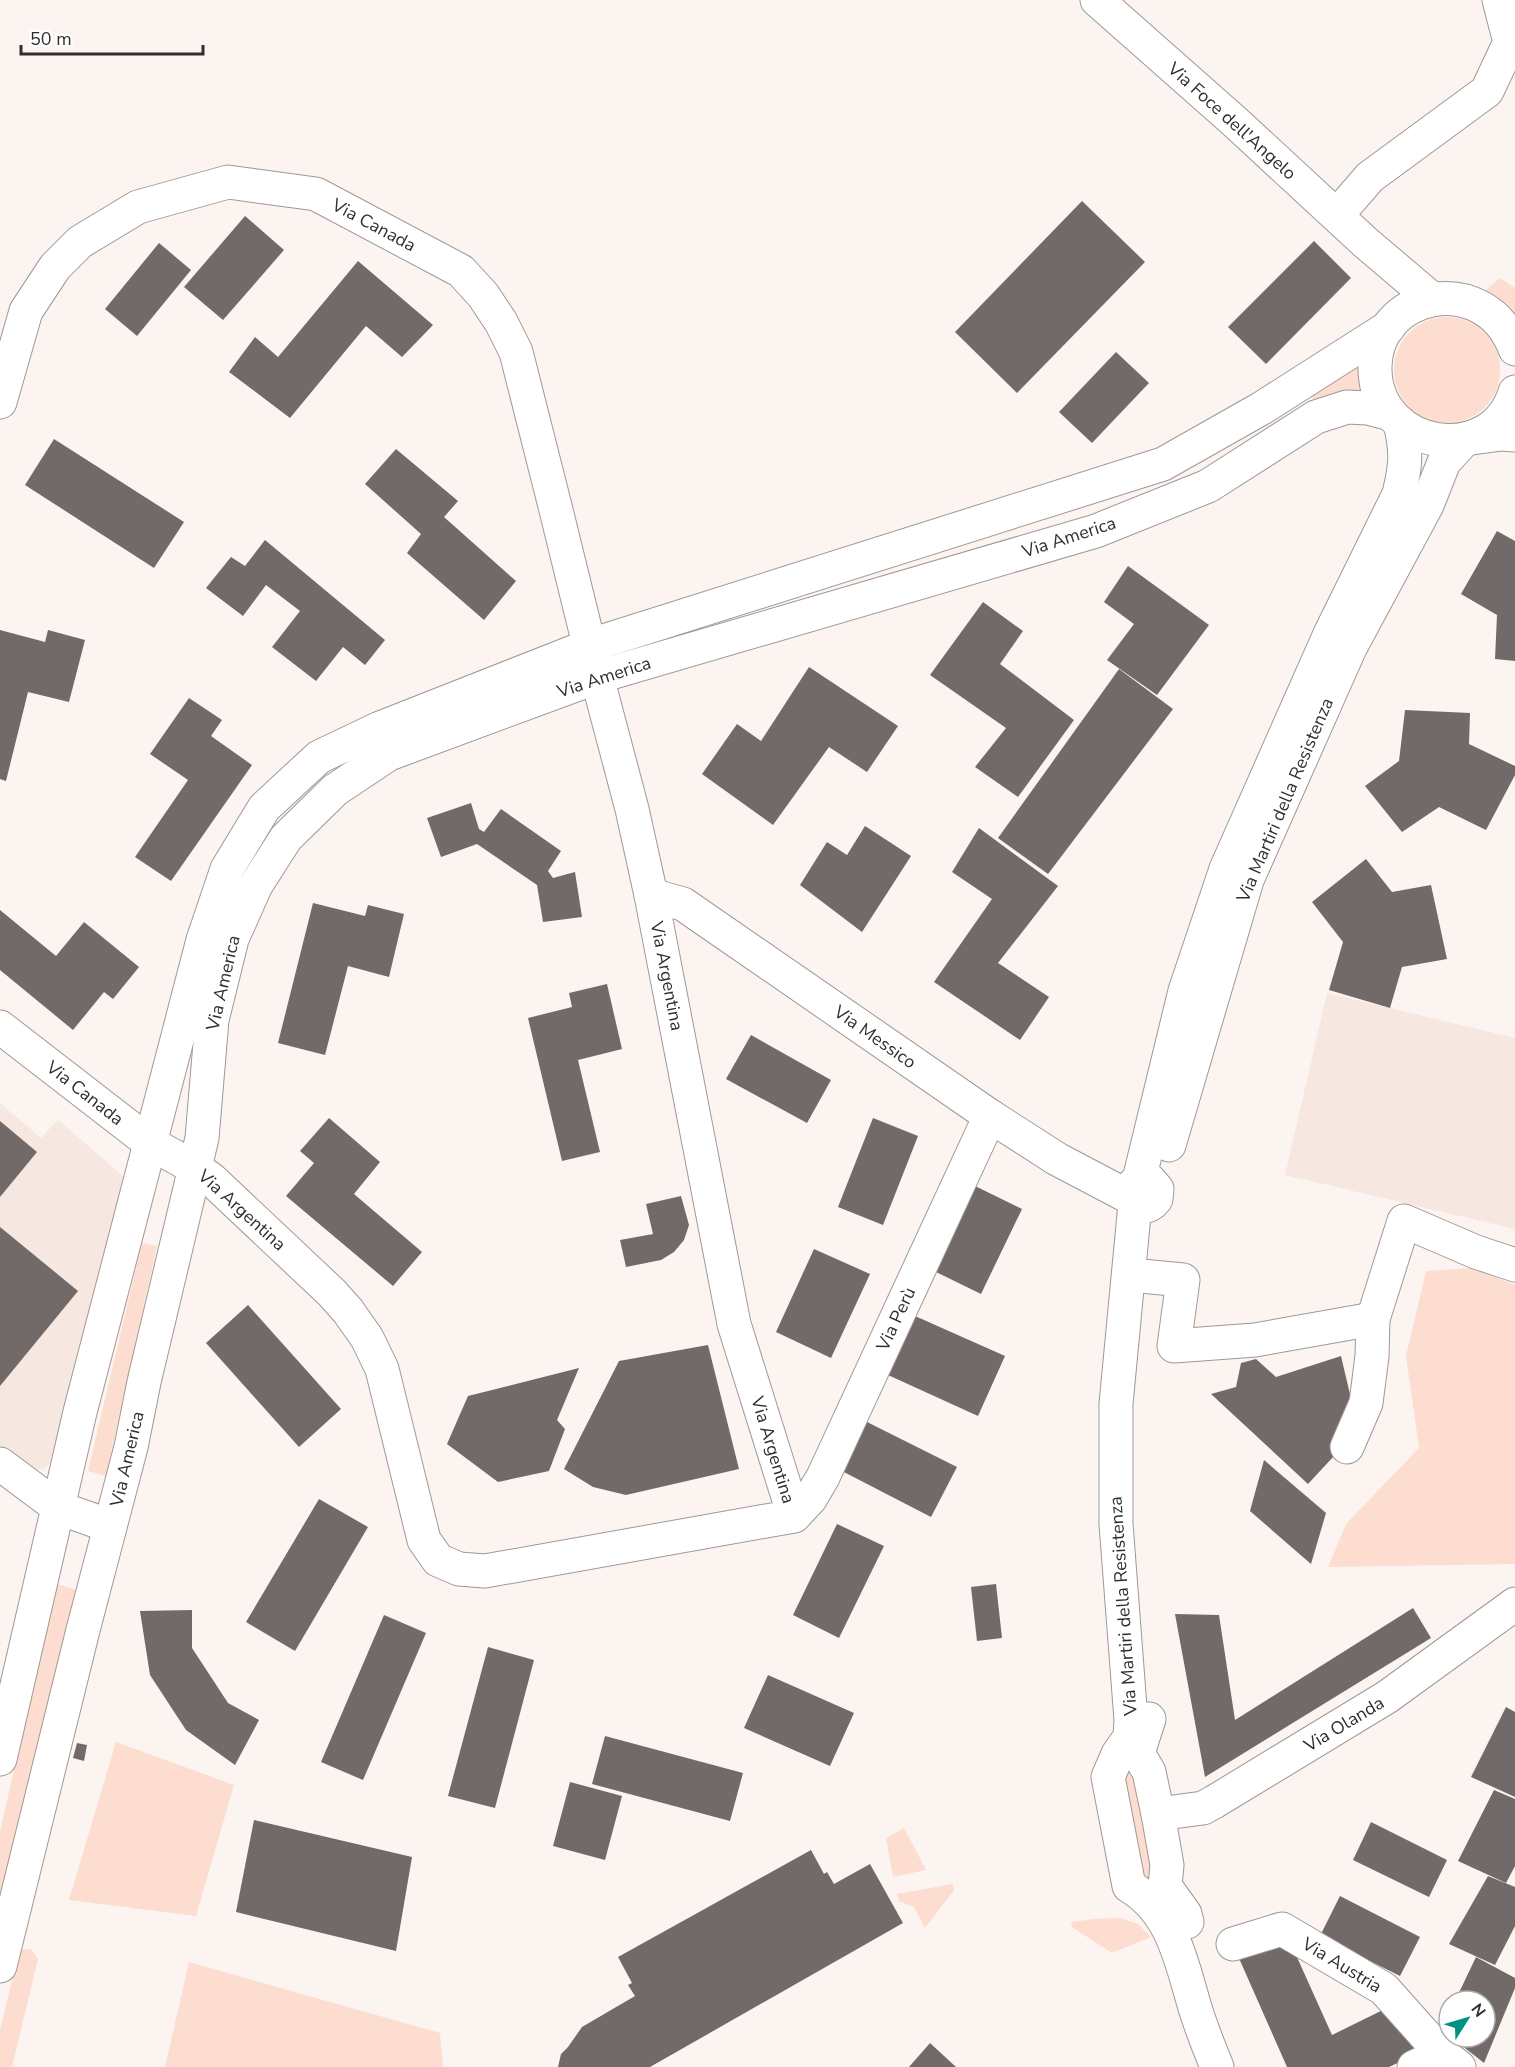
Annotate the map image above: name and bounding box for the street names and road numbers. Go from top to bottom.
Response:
street label: Via Foce dell'Angelo [1162,56,1301,185]
street label: Via Canada [327,192,420,257]
street label: Via America [1018,511,1119,564]
street label: Via America [553,651,654,704]
street label: Via Martiri della Resistenza [1231,694,1339,907]
street label: Via Argentina [644,918,689,1033]
street label: Via America [200,933,246,1034]
street label: Via Messico [828,999,921,1074]
street label: Via Canada [41,1055,129,1131]
street label: Via Argentina [192,1163,291,1256]
street label: Via Perù [870,1283,921,1356]
street label: Via Argentina [745,1393,801,1506]
street label: Via America [104,1409,150,1510]
street label: Via Martiri della Resistenza [1103,1496,1143,1717]
street label: Via Olanda [1299,1691,1389,1758]
street label: Via Austria [1297,1931,1386,1998]

